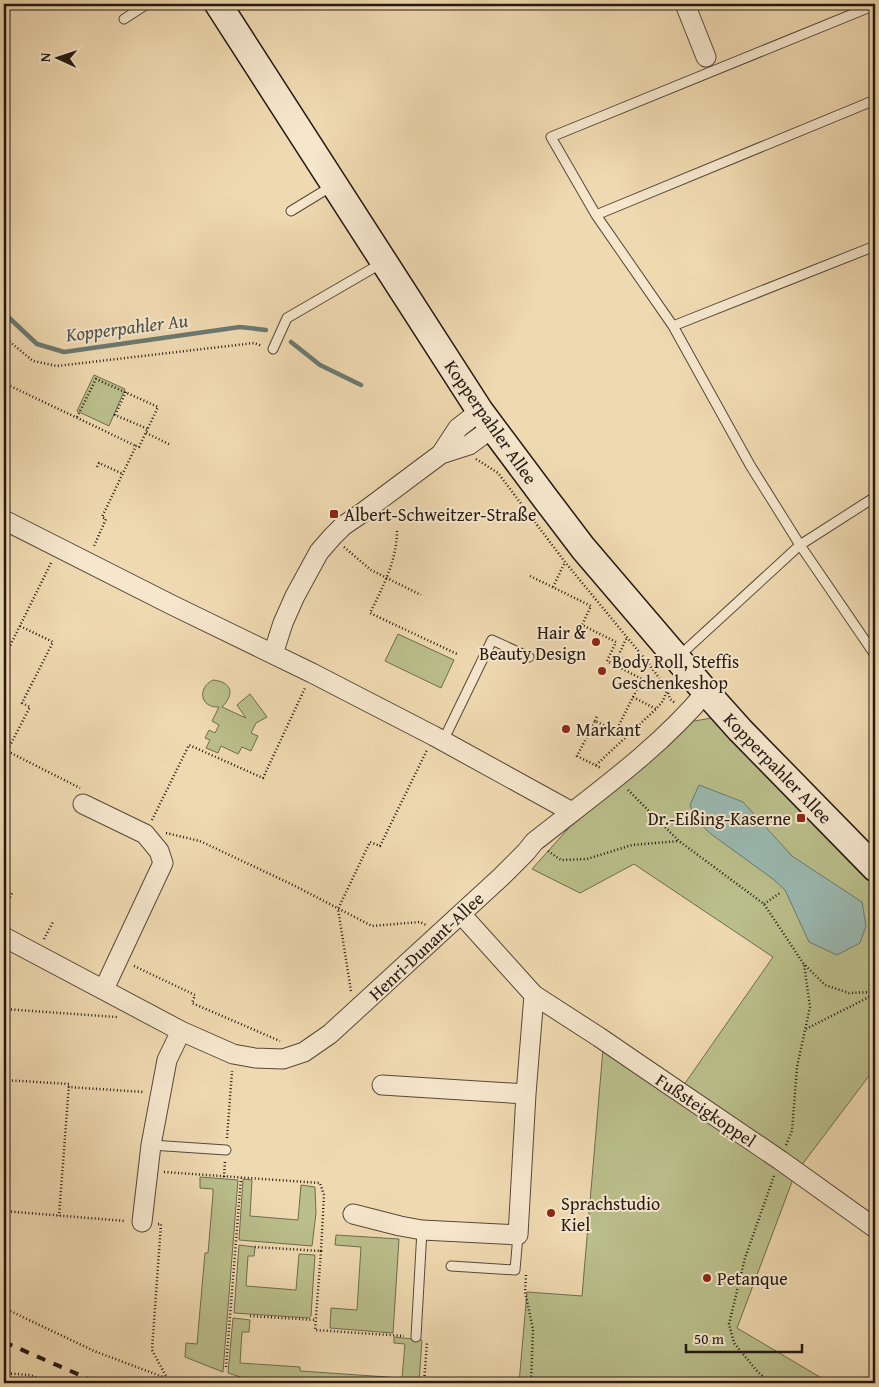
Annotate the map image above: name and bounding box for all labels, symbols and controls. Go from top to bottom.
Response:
north arrow [32,32,82,82]
text: N [35,51,55,63]
water label: Kopperpahler Au [63,306,190,349]
street label: Kopperpahler Allee [438,354,544,490]
place label: Albert-Schweitzer-Straße [344,501,536,528]
marker: Albert-Schweitzer-Straße [328,508,340,520]
place label: Hair & Beauty Design [479,619,587,667]
marker: Hair & Beauty Design [590,636,602,648]
place label: Body Roll, Steffis Geschenkeshop [612,648,739,696]
marker: Body Roll, Steffis Geschenkeshop [596,665,608,677]
street label: Kopperpahler Allee [717,706,839,830]
place label: Markant [576,716,641,743]
marker: Markant [560,723,572,735]
place label: Dr.-Eißing-Kaserne [648,805,791,832]
marker: Dr.-Eißing-Kaserne [795,812,807,824]
street label: Henri-Dunant-Allee [362,885,490,1007]
street label: Fußsteigkoppel [650,1066,762,1154]
place label: Sprachstudio Kiel [561,1190,660,1238]
marker: Sprachstudio Kiel [545,1207,557,1219]
place label: Petanque [717,1265,788,1292]
marker: Petanque [701,1272,713,1284]
scale bar [686,1322,803,1354]
text: 50 m [694,1328,725,1349]

